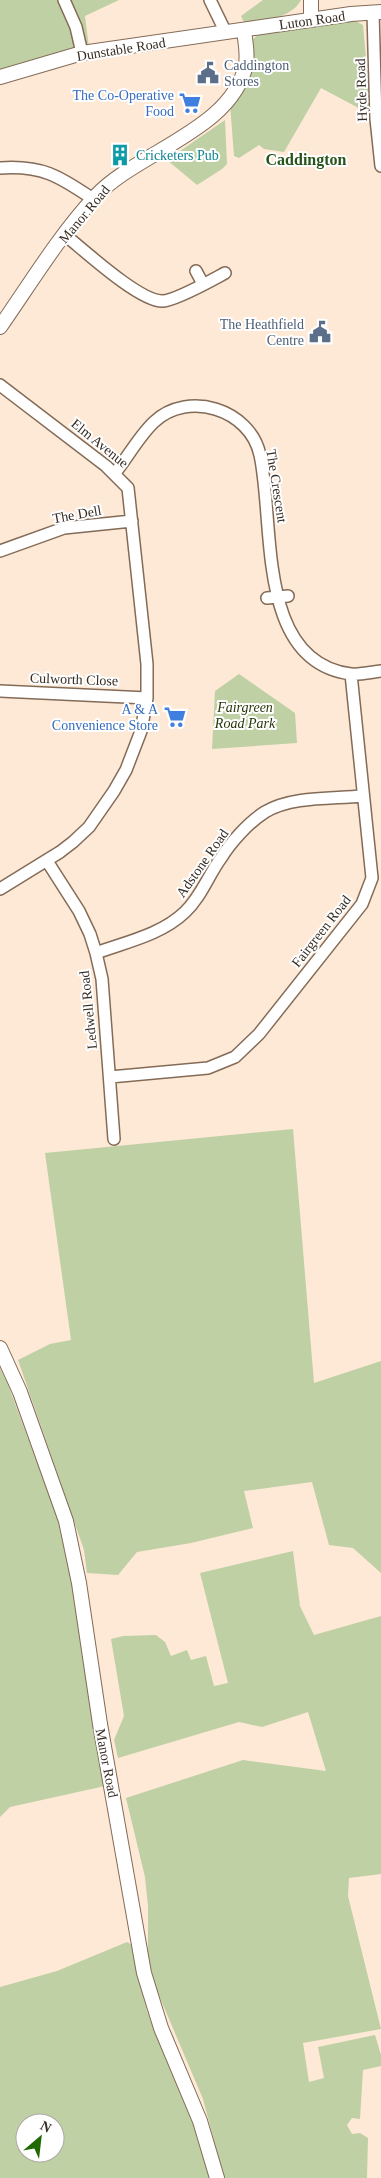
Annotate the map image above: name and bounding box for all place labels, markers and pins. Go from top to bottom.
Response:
place label: Caddington Stores [224,58,289,89]
public building icon: Caddington Stores [195,60,221,86]
place label: The Co-Operative Food [73,88,174,119]
supermarket icon: The Co-Operative Food [177,90,203,116]
building icon: Cricketers Pub [107,142,133,168]
place label: Cricketers Pub [136,148,219,163]
place label: The Heathfield Centre [220,317,304,348]
public building icon: The Heathfield Centre [307,319,333,345]
place label: A & A Convenience Store [52,702,159,733]
supermarket icon: A & A Convenience Store [162,704,188,730]

